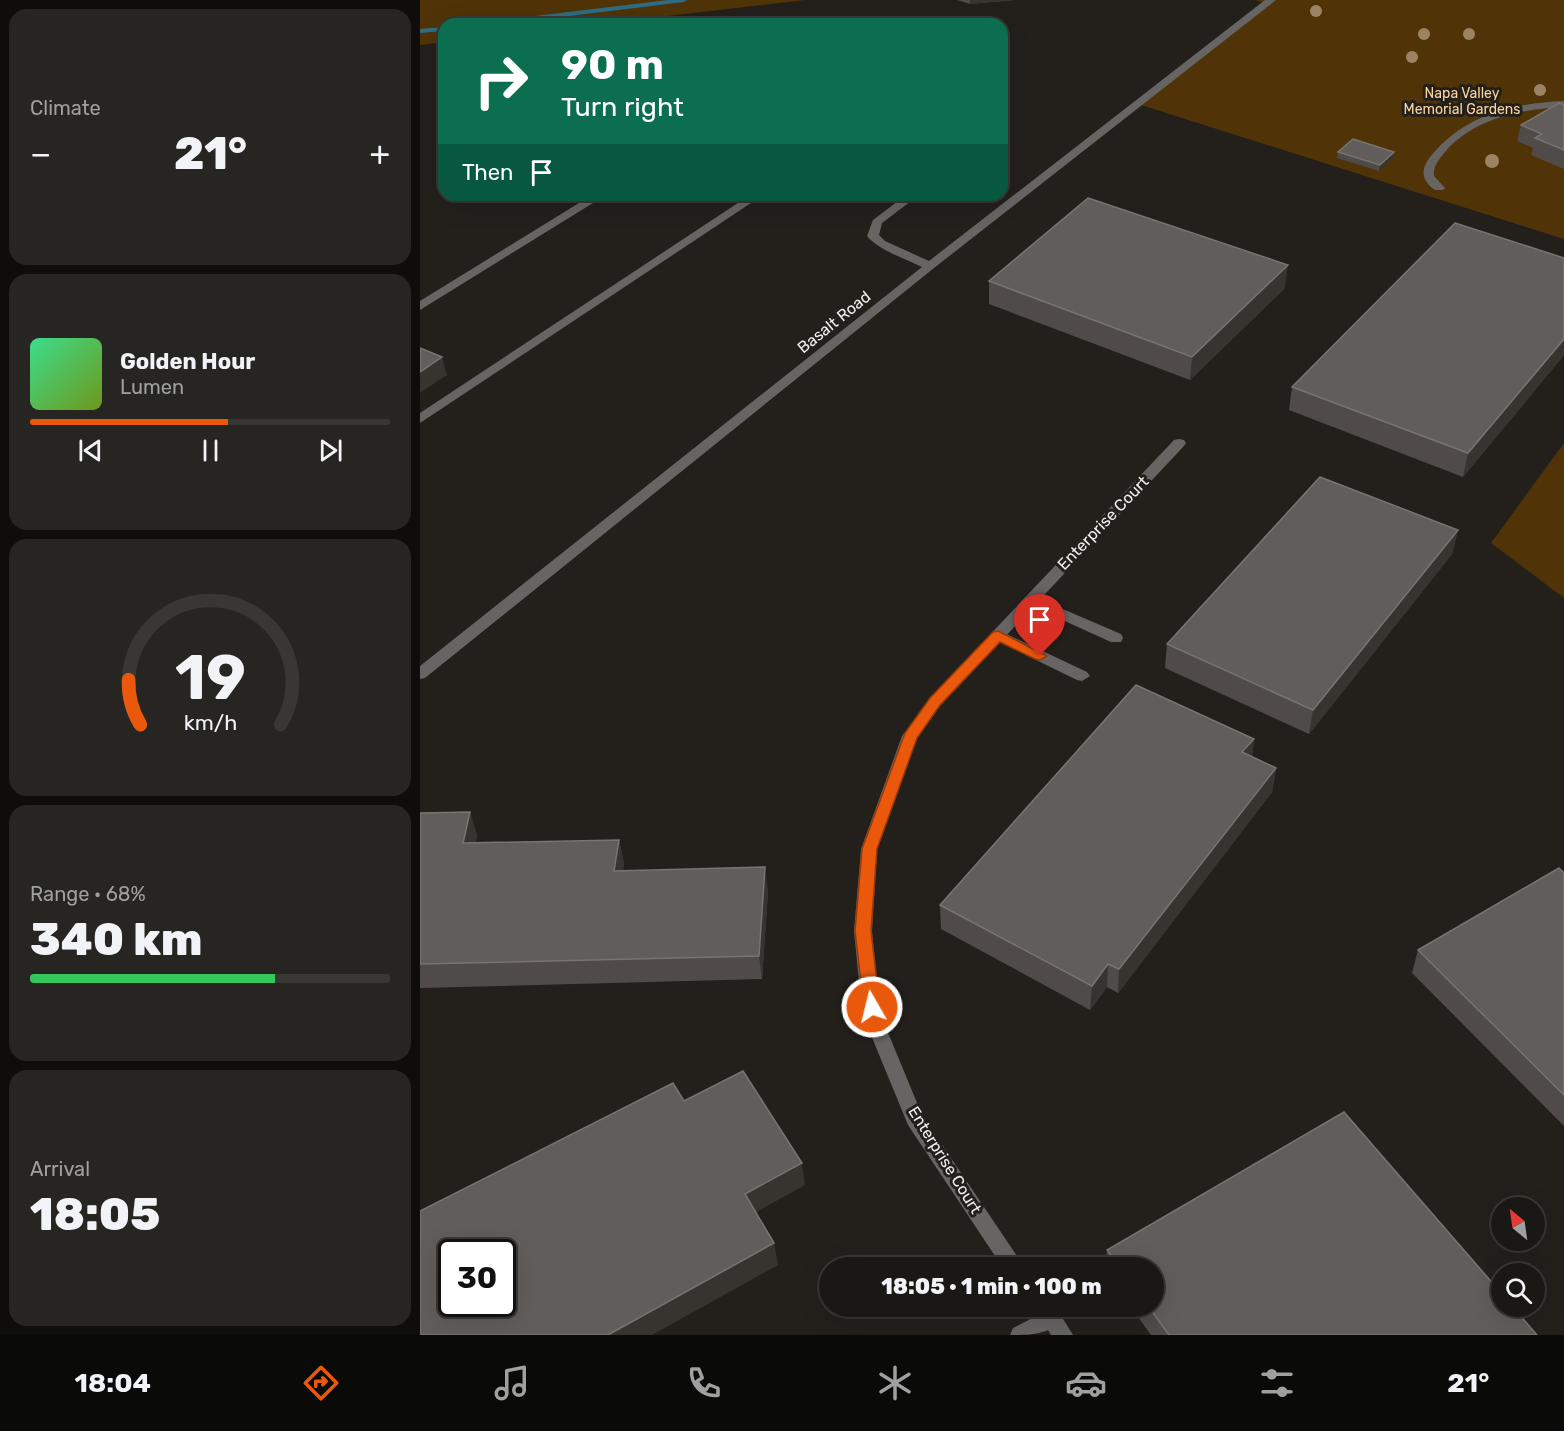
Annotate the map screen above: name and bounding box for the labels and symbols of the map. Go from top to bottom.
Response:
park label: Napa Valley Memorial Gardens [1404,85,1520,118]
street label: Basalt Road [794,287,874,357]
street label: Enterprise Court [1053,472,1153,574]
pin [1014,594,1065,656]
position arrow [840,975,904,1039]
street label: Enterprise Court [904,1103,986,1217]
north arrow [1491,1197,1545,1251]
speed limit sign: 30 [438,1239,516,1317]

